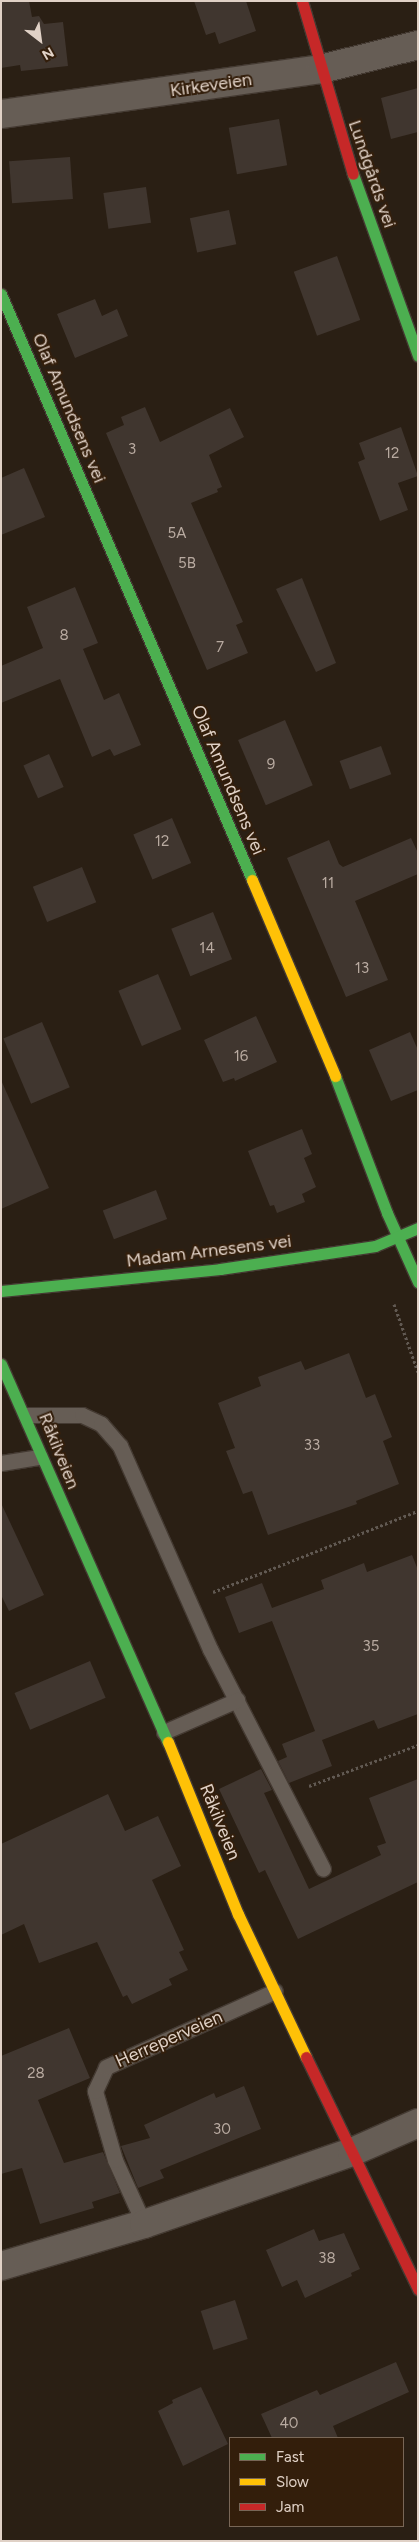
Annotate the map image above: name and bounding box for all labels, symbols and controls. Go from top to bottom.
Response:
north arrow [15,15,65,65]
text: N [39,43,57,63]
street label: Kirkeveien [169,69,253,101]
street label: Lundgårds vei [344,117,400,231]
street label: Olaf Amundsens vei [28,330,110,486]
house number: 3 [128,441,136,459]
house number: 12 [385,445,399,463]
house number: 5A [168,525,186,543]
house number: 5B [178,555,196,573]
house number: 8 [59,627,69,645]
house number: 7 [216,639,224,657]
street label: Olaf Amundsens vei [187,702,269,858]
house number: 9 [267,756,275,774]
house number: 12 [155,833,169,851]
house number: 11 [322,875,334,893]
house number: 14 [199,940,215,958]
house number: 13 [355,960,369,978]
house number: 16 [234,1048,248,1066]
street label: Madam Arnesens vei [125,1230,293,1272]
street label: Råkilveien [34,1410,84,1492]
house number: 33 [304,1437,320,1455]
house number: 35 [363,1638,379,1656]
street label: Råkilveien [195,1781,245,1863]
street label: Herreperveien [112,2006,226,2072]
house number: 28 [27,2065,45,2083]
house number: 30 [213,2121,231,2139]
house number: 38 [318,2250,336,2268]
house number: 40 [280,2415,298,2433]
legend [229,2437,404,2527]
text: Fast [276,2448,304,2466]
text: Slow [276,2473,309,2491]
text: Jam [276,2498,304,2516]

